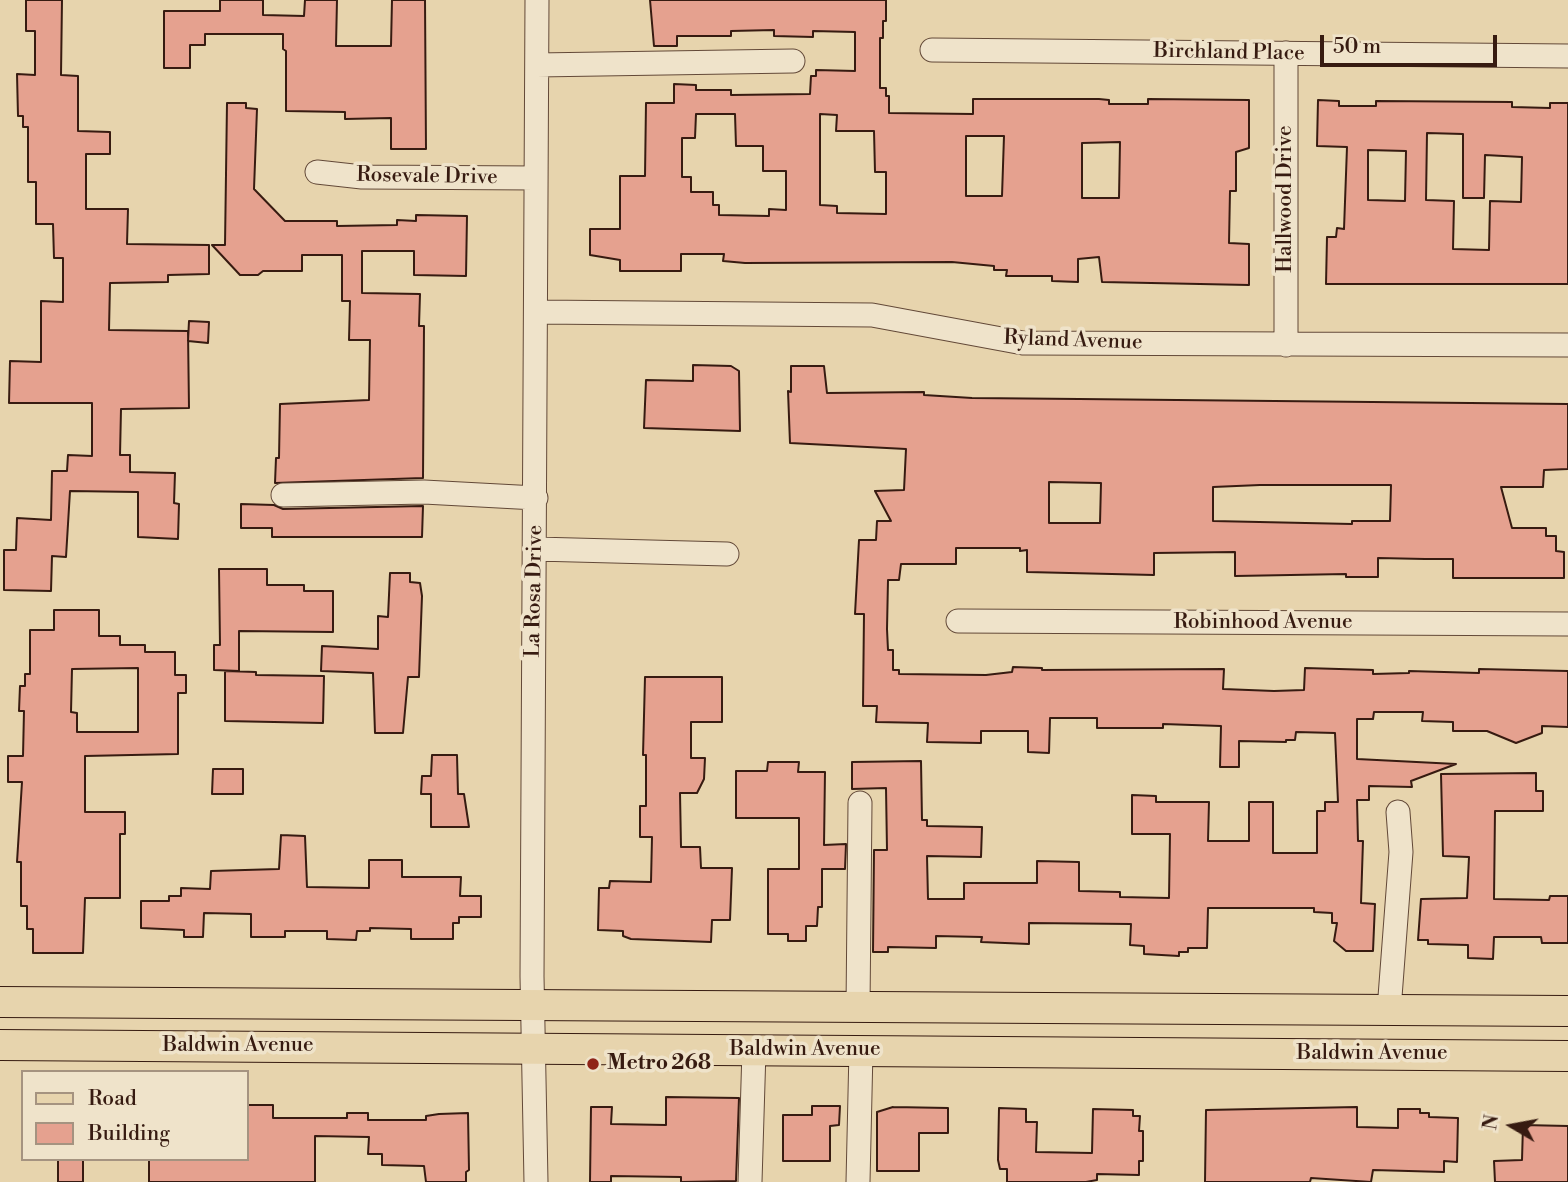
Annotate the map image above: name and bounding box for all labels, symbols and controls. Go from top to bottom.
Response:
scale bar [1323,21,1500,65]
text: 50 m [1333,34,1381,60]
street label: Birchland Place [1153,39,1305,67]
street label: Hallwood Drive [1273,125,1299,273]
street label: Rosevale Drive [356,163,498,191]
street label: Ryland Avenue [1003,326,1143,356]
street label: La Rosa Drive [521,524,549,658]
street label: Robinhood Avenue [1173,610,1353,636]
street label: Baldwin Avenue [162,1033,314,1059]
street label: Baldwin Avenue [729,1037,881,1063]
street label: Baldwin Avenue [1296,1041,1448,1067]
place label: Metro 268 [607,1051,711,1077]
marker: Metro 268 [585,1056,601,1072]
legend [21,1070,248,1161]
text: Road [88,1086,137,1112]
north arrow [1477,1091,1547,1161]
text: N [1478,1113,1504,1132]
text: Building [88,1121,170,1147]

